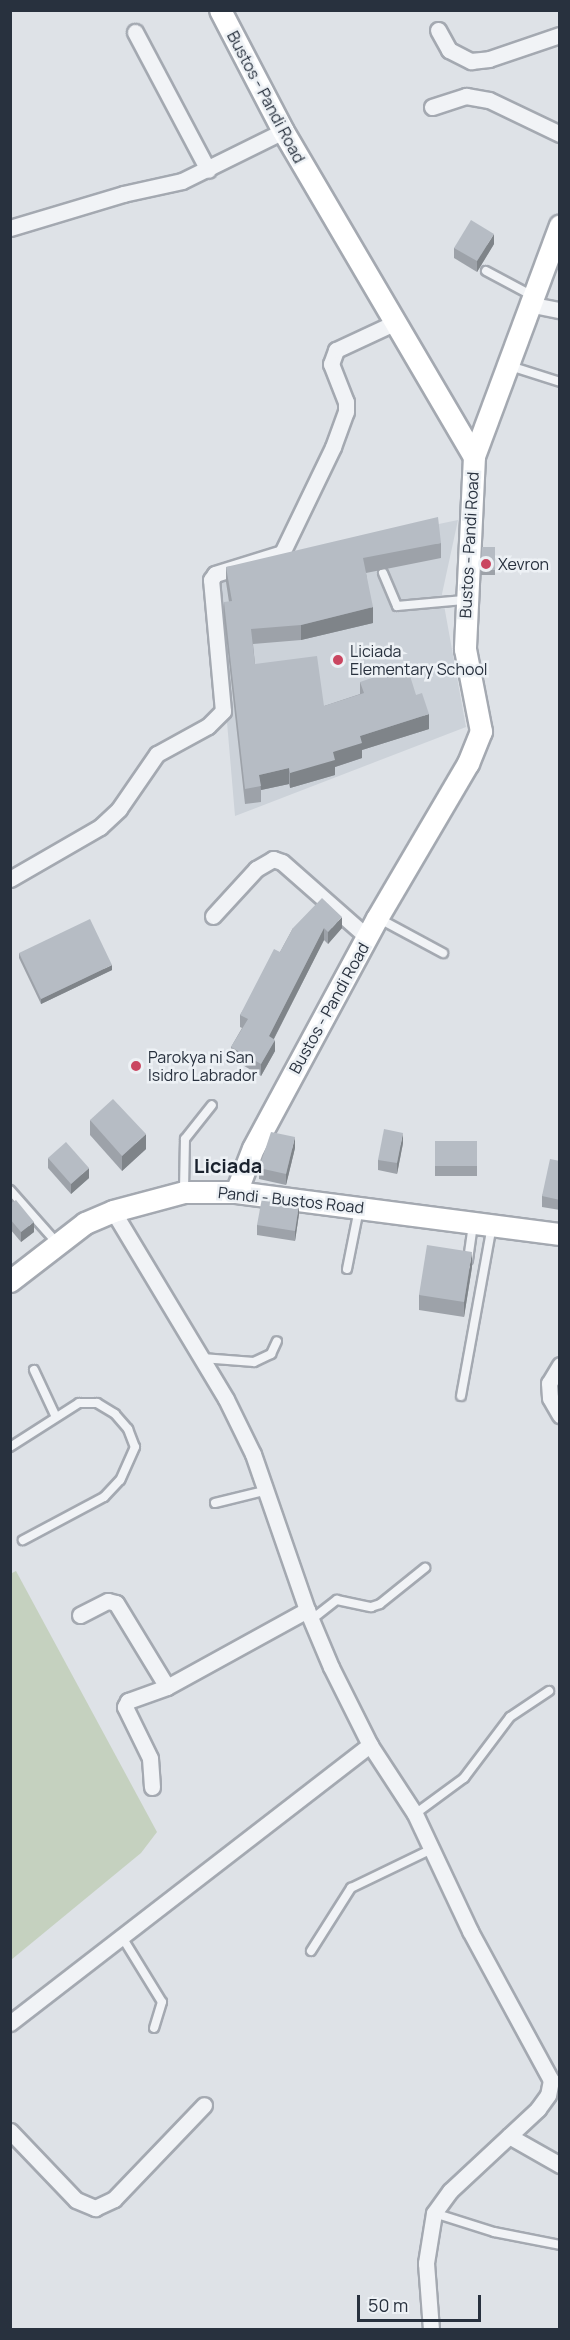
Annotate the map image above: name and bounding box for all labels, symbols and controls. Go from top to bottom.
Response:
street label: Bustos - Pandi Road [223,28,309,166]
street label: Bustos - Pandi Road [456,471,482,619]
place label: Xevron [498,554,549,574]
marker: Xevron [479,557,493,571]
place label: Liciada Elementary School [350,641,488,679]
marker: Liciada Elementary School [331,653,345,667]
street label: Bustos - Pandi Road [285,939,373,1077]
place label: Parokya ni San Isidro Labrador [148,1047,257,1085]
marker: Parokya ni San Isidro Labrador [129,1059,143,1073]
district label: Liciada [194,1153,262,1177]
street label: Pandi - Bustos Road [217,1183,365,1217]
scale bar [360,2283,484,2321]
text: 50 m [368,2293,408,2317]

